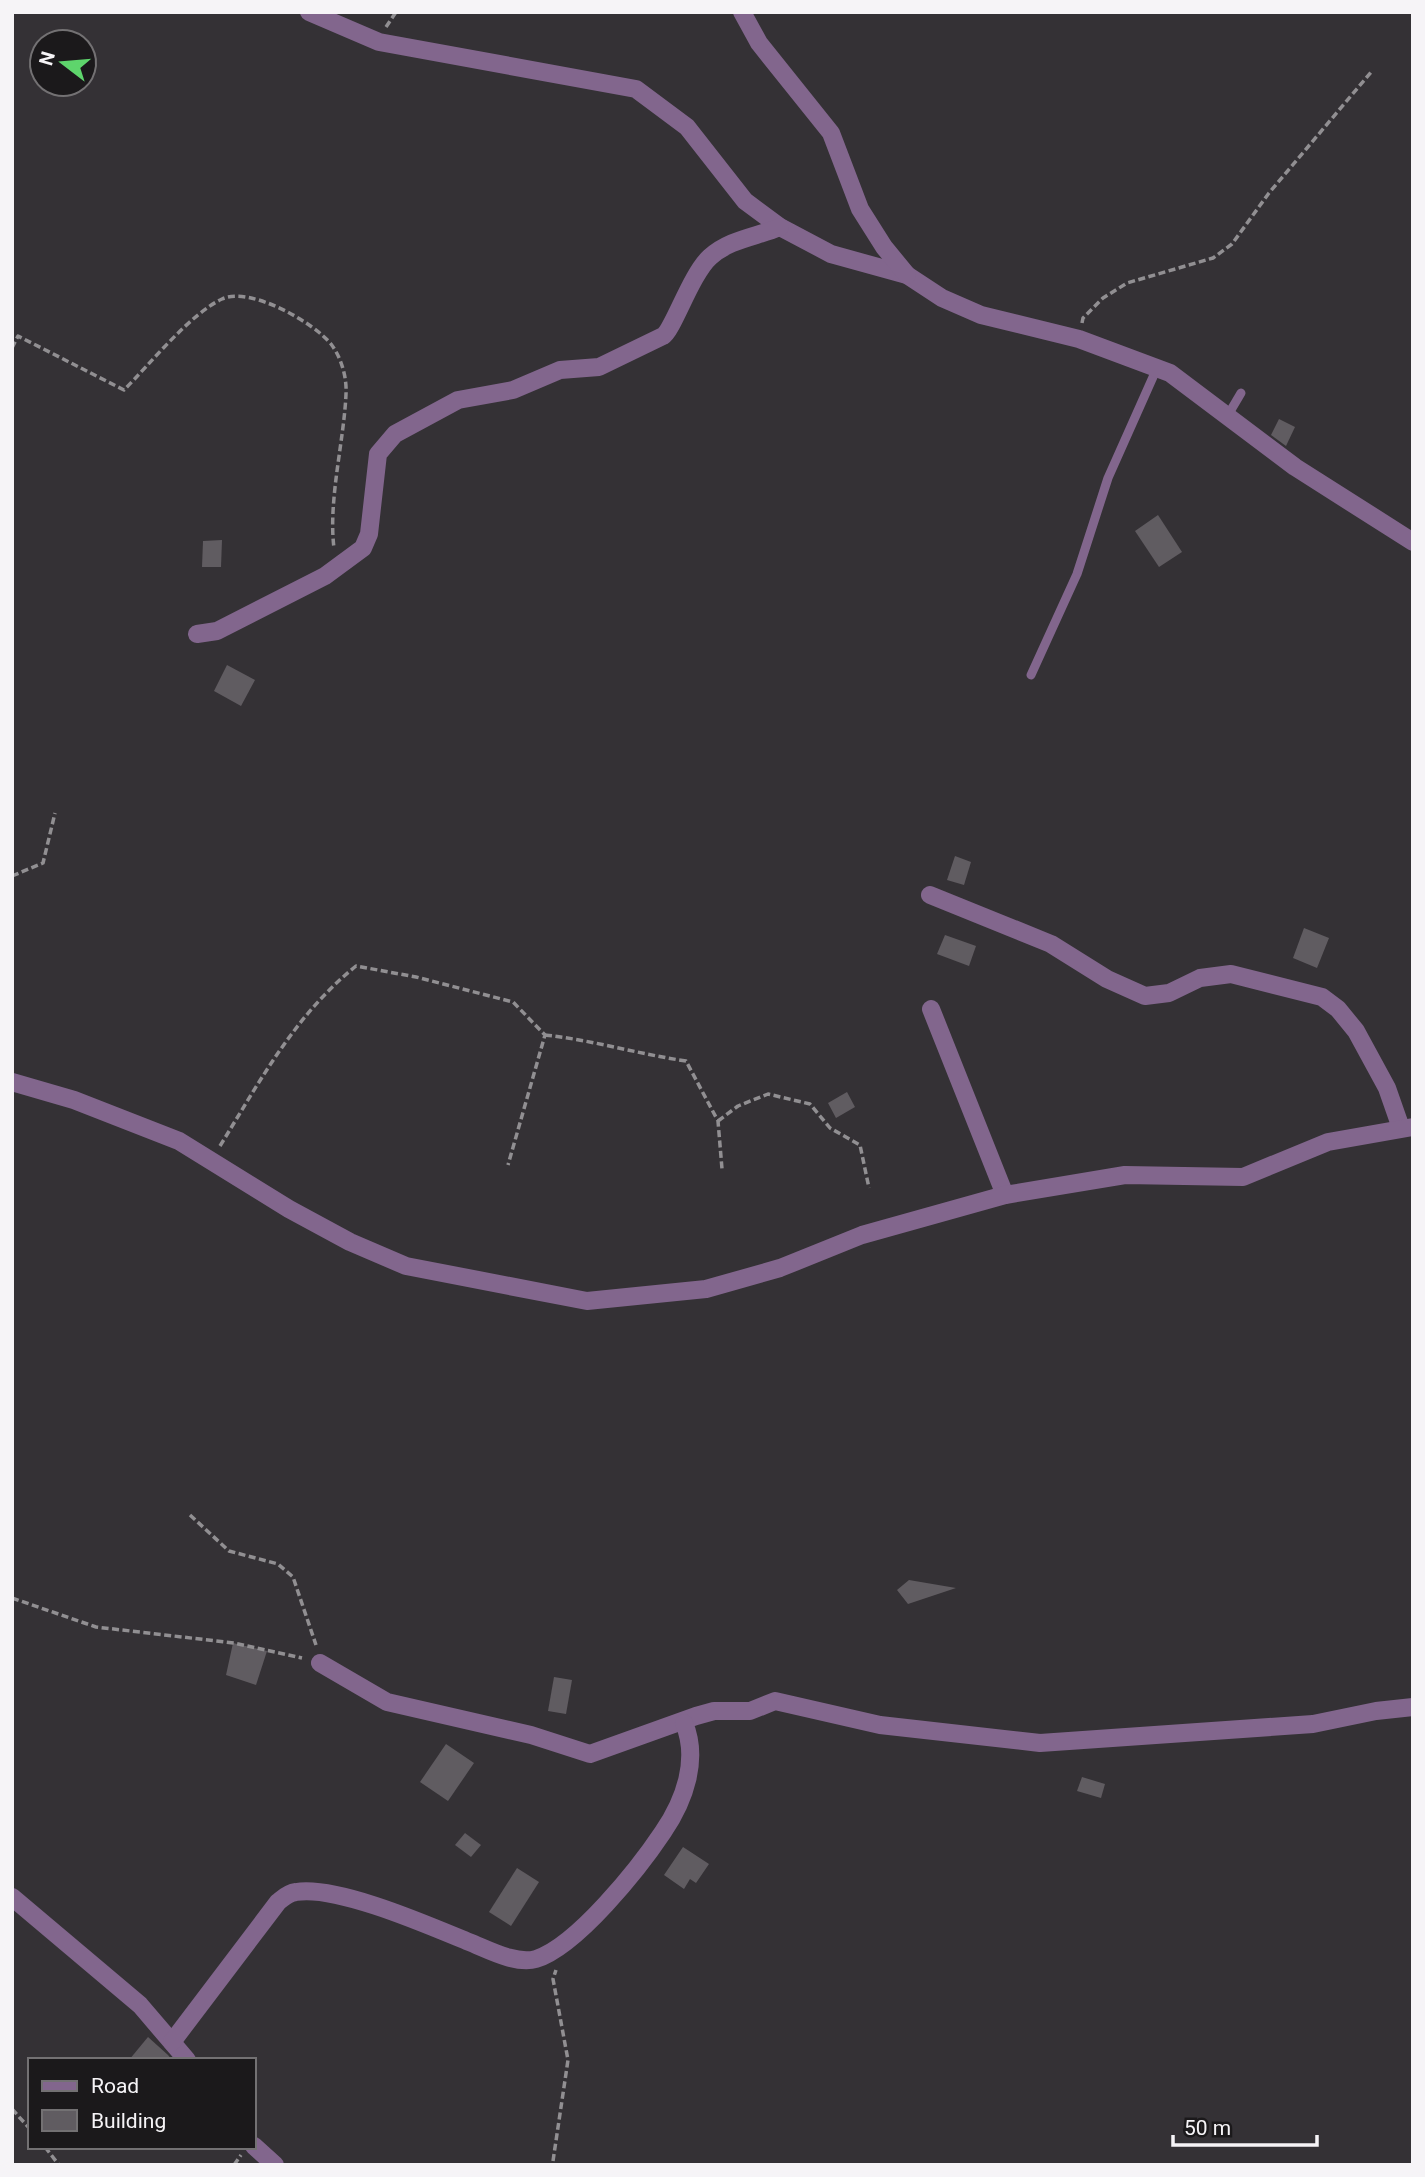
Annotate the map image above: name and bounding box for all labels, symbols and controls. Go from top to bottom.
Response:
north arrow [28,28,98,98]
text: N [34,49,60,68]
legend [28,2058,256,2149]
text: Road [91,2074,139,2098]
scale bar [1173,2104,1316,2148]
text: Building [91,2109,166,2133]
text: 50 m [1184,2116,1231,2140]

